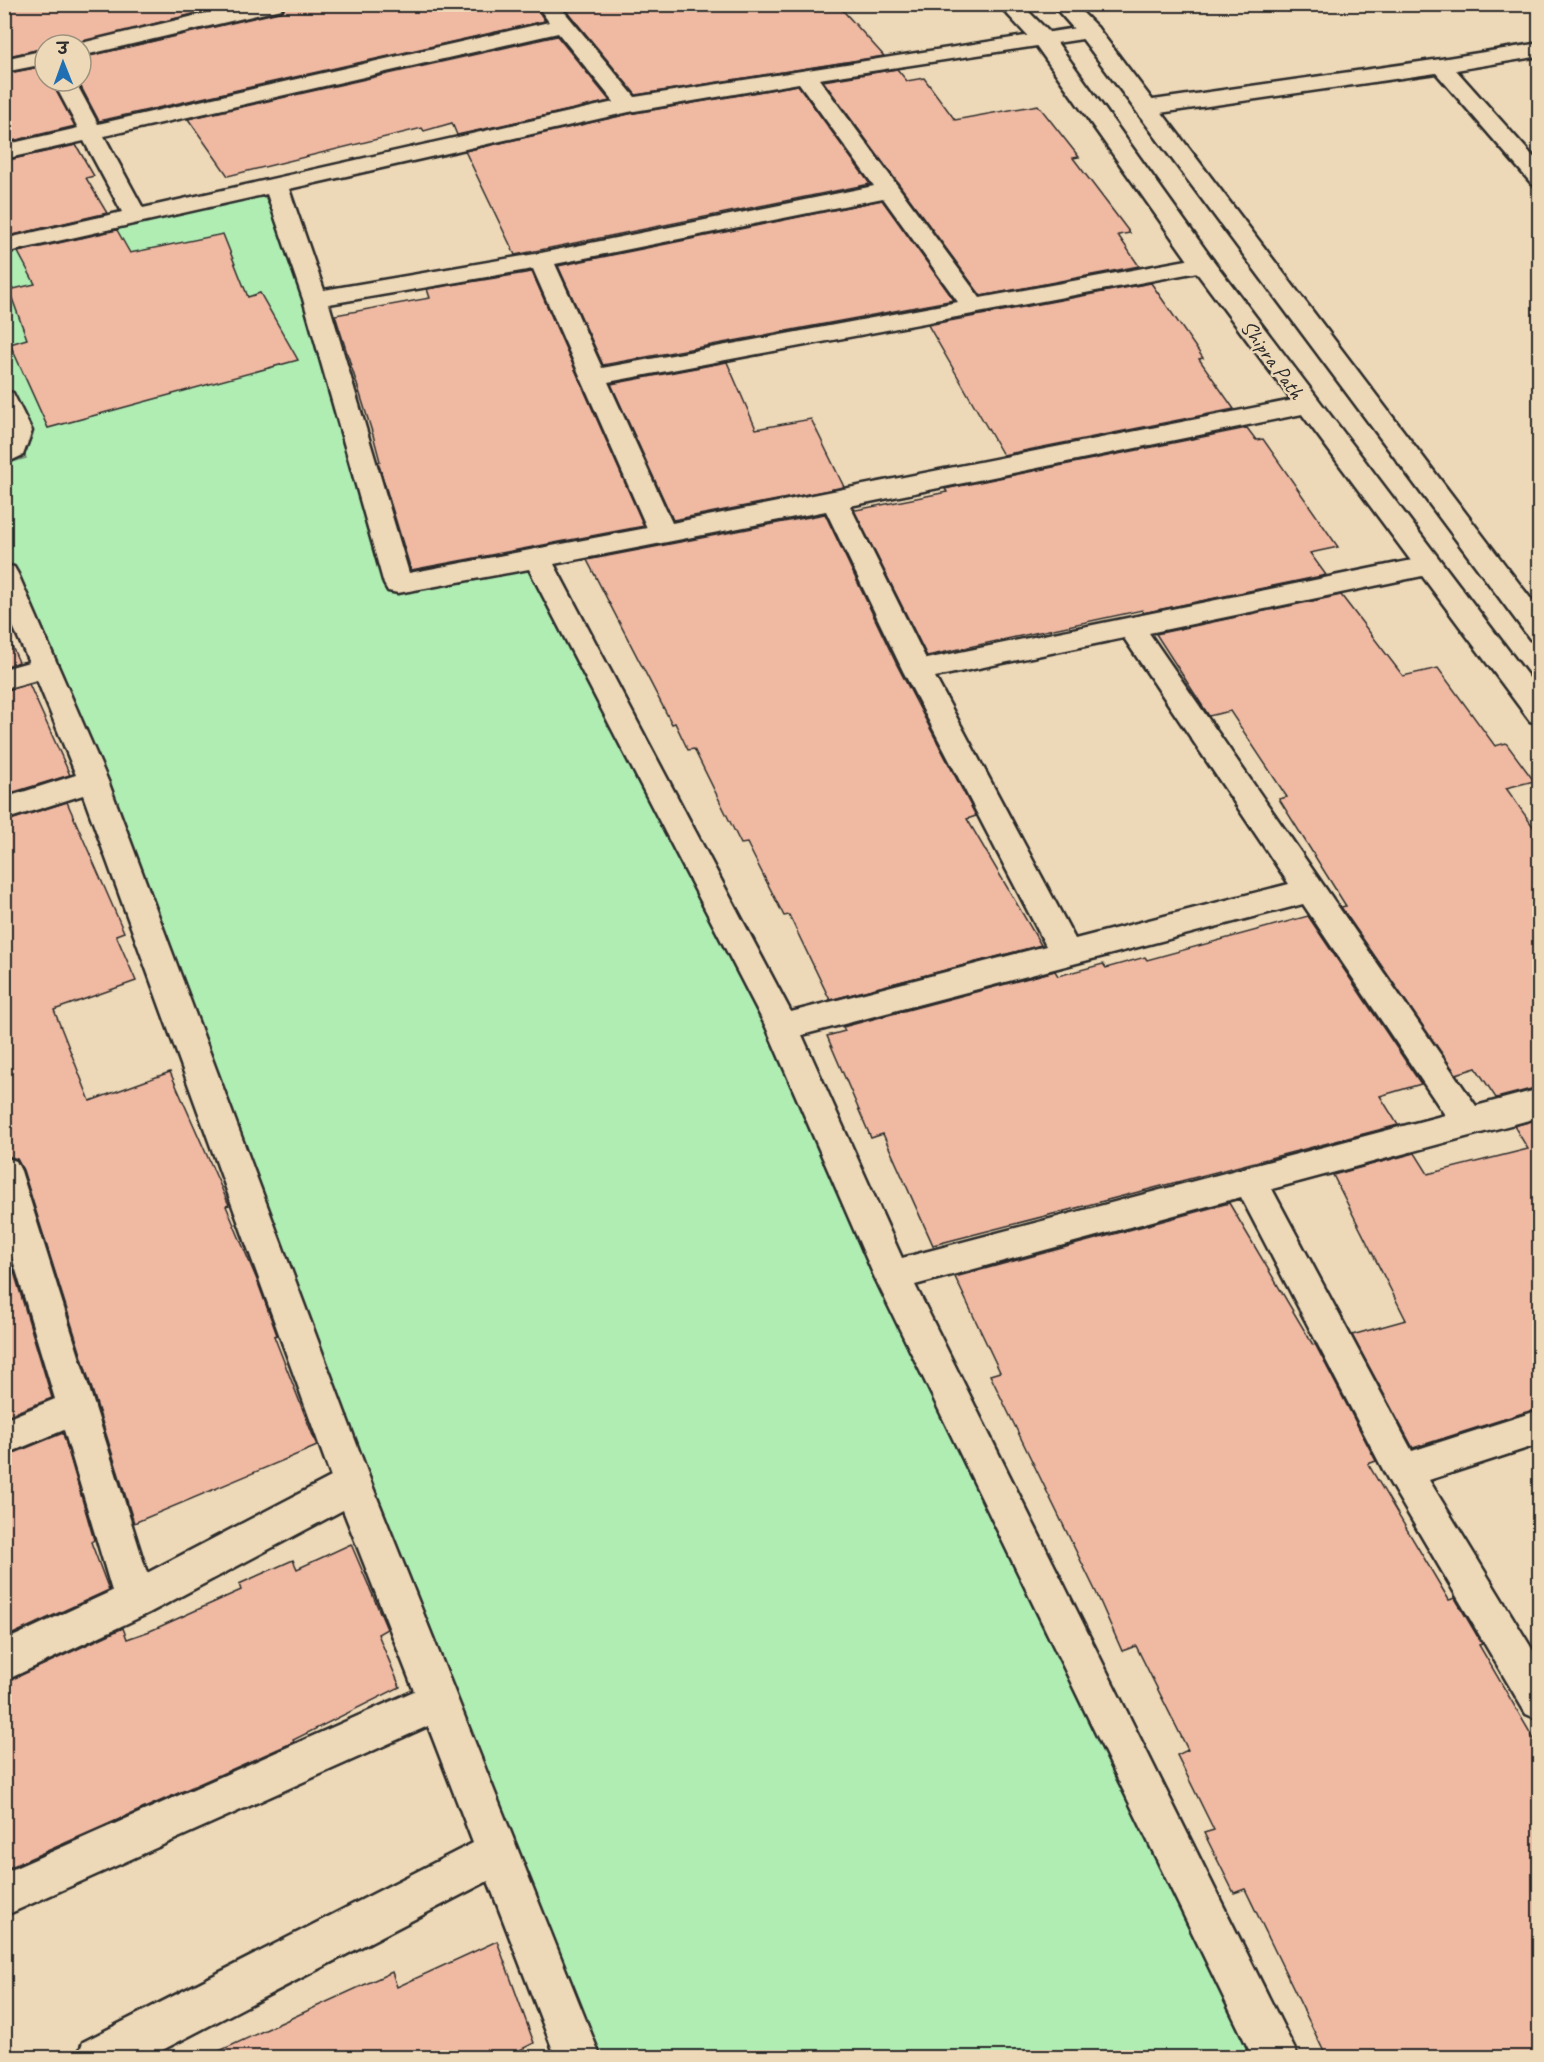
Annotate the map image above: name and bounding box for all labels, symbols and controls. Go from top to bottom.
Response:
north arrow [33,33,93,93]
text: उ [55,39,70,59]
street label: Shipra Path [1234,314,1311,406]

